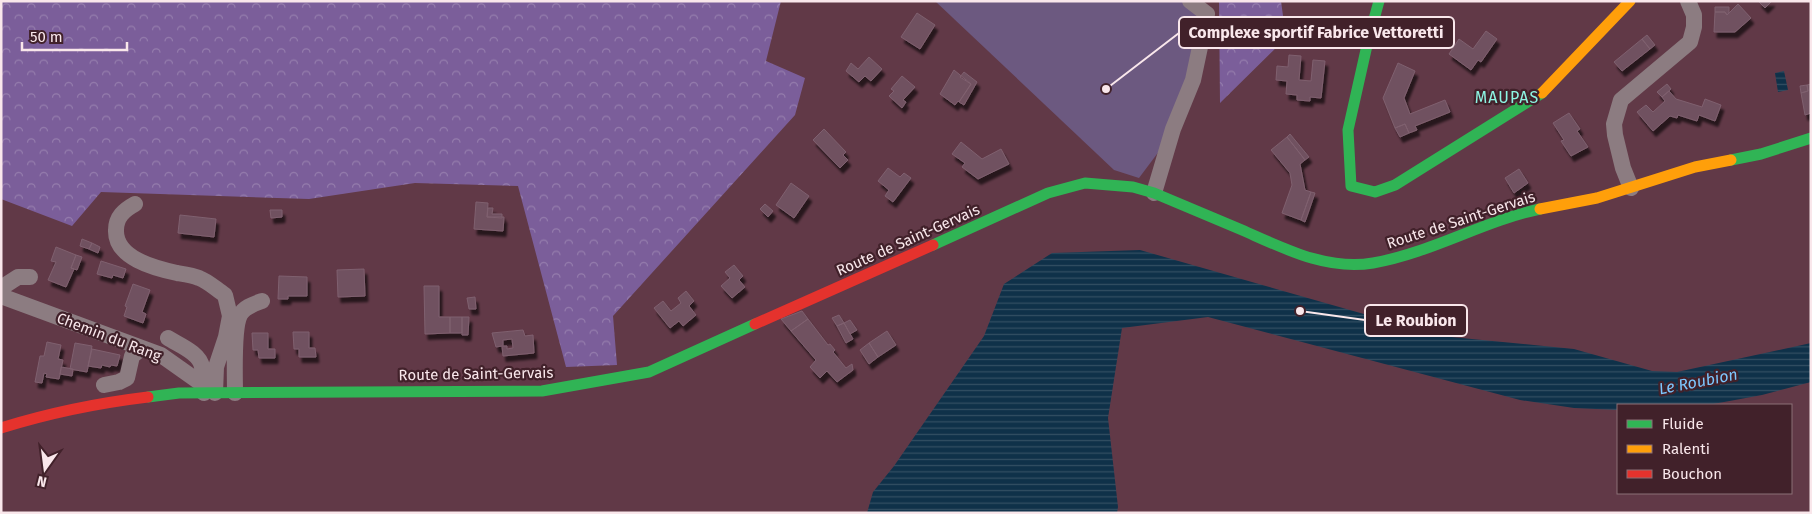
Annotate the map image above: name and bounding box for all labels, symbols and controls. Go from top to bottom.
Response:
callout: Complexe sportif Fabrice Vettoretti [1179,17,1454,48]
scale bar [22,20,128,52]
text: Complexe sportif Fabrice Vettoretti [1188,23,1444,42]
text: 50 m [30,28,63,46]
district label: MAUPAS [1475,88,1539,107]
street label: Route de Saint-Gervais [1385,187,1537,253]
street label: Route de Saint-Gervais [834,200,982,280]
callout: Le Roubion [1365,305,1467,336]
street label: Chemin du Rang [54,309,164,365]
text: Le Roubion [1375,311,1457,330]
street label: Route de Saint-Gervais [398,364,554,384]
water label: Le Roubion [1657,365,1739,398]
legend [1617,404,1792,494]
text: Fluide [1662,415,1704,433]
text: Ralenti [1662,440,1710,458]
north arrow [20,444,70,494]
text: Bouchon [1662,465,1722,483]
text: N [35,472,49,491]

